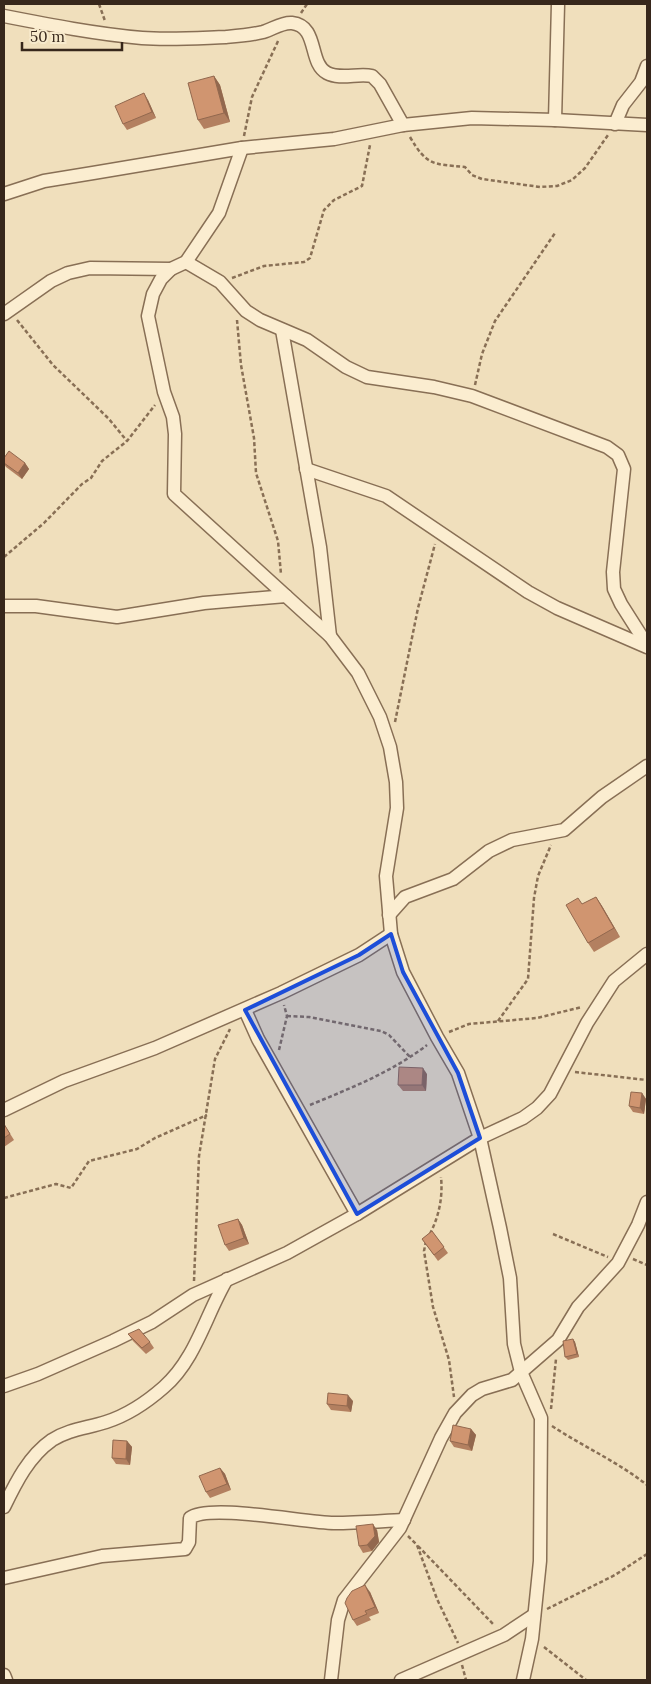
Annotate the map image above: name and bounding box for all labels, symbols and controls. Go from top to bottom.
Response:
scale bar [22,20,122,52]
text: 50 m [30,27,65,46]

